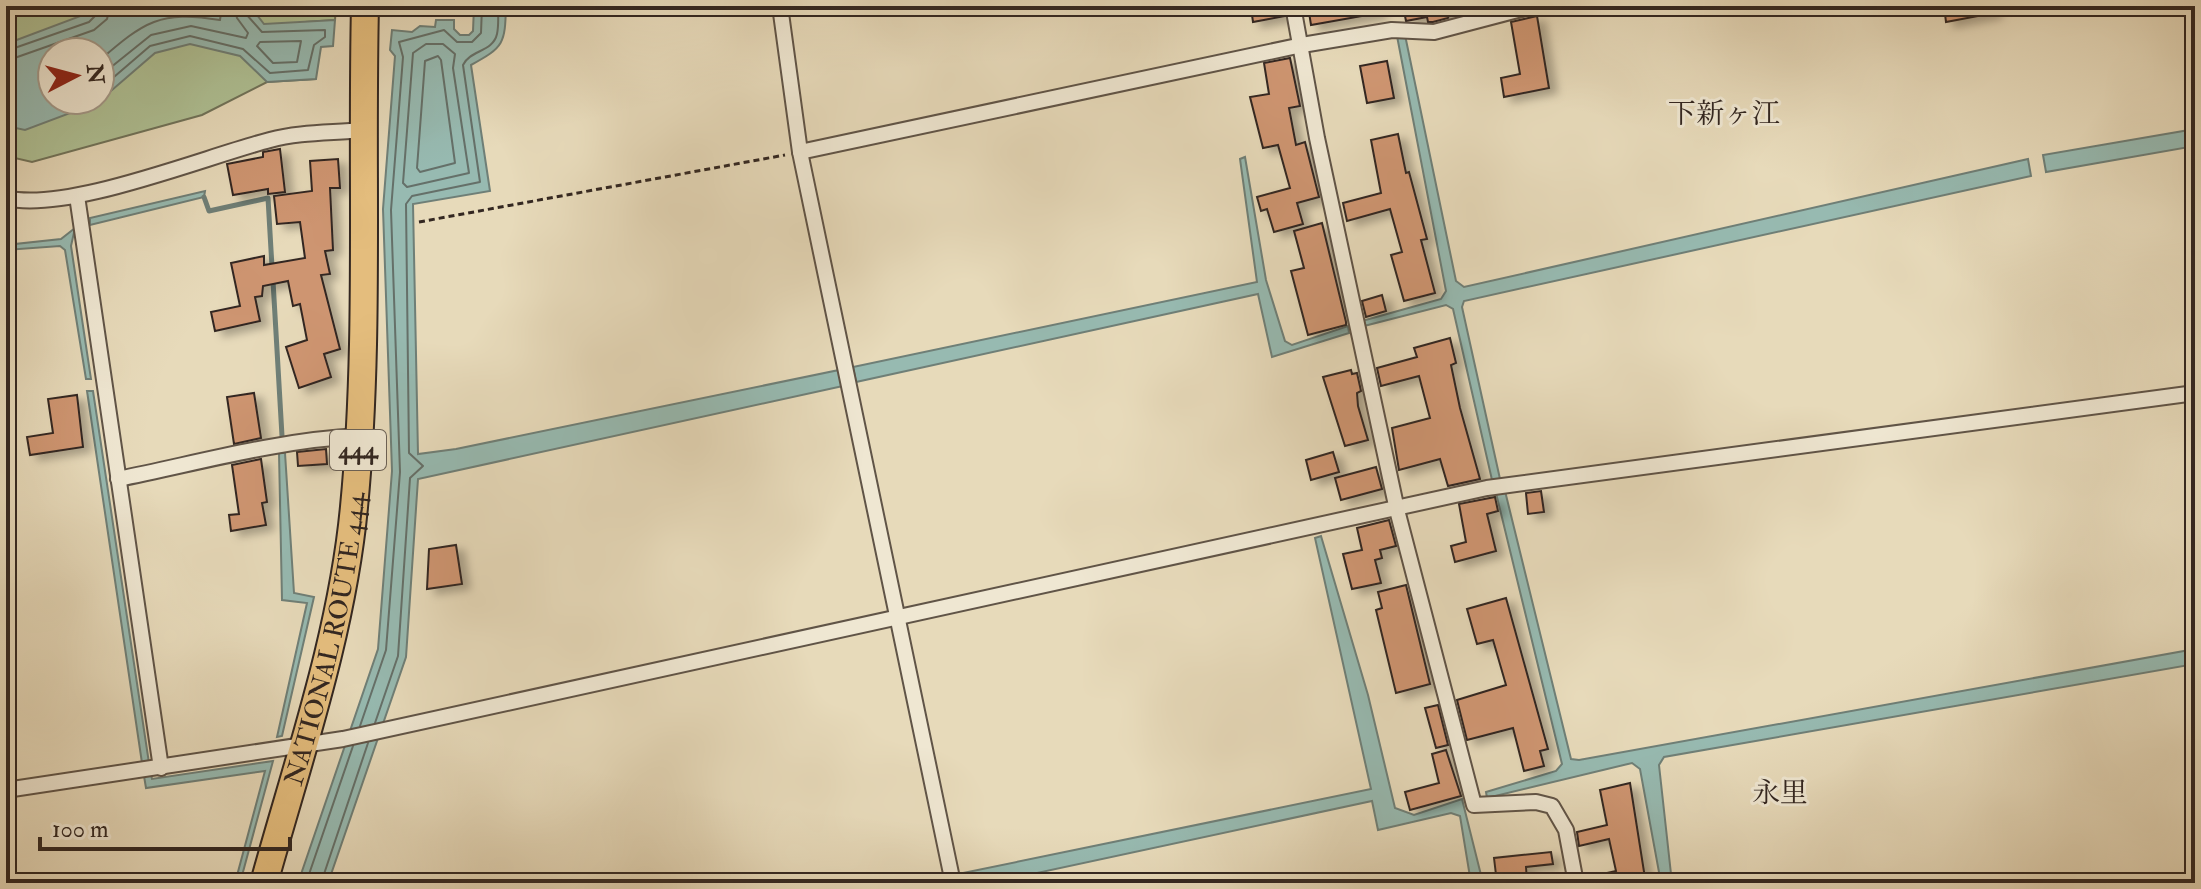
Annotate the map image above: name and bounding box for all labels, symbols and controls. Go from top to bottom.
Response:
north arrow [36,36,116,116]
text: N [80,62,110,86]
district label: 下新ヶ江 [1668,97,1780,132]
road number: 444 [330,430,386,470]
street label: NATIONAL ROUTE 444 [278,490,372,789]
district label: 永里 [1752,776,1808,811]
scale bar [40,801,290,851]
text: 100 m [52,814,109,845]

